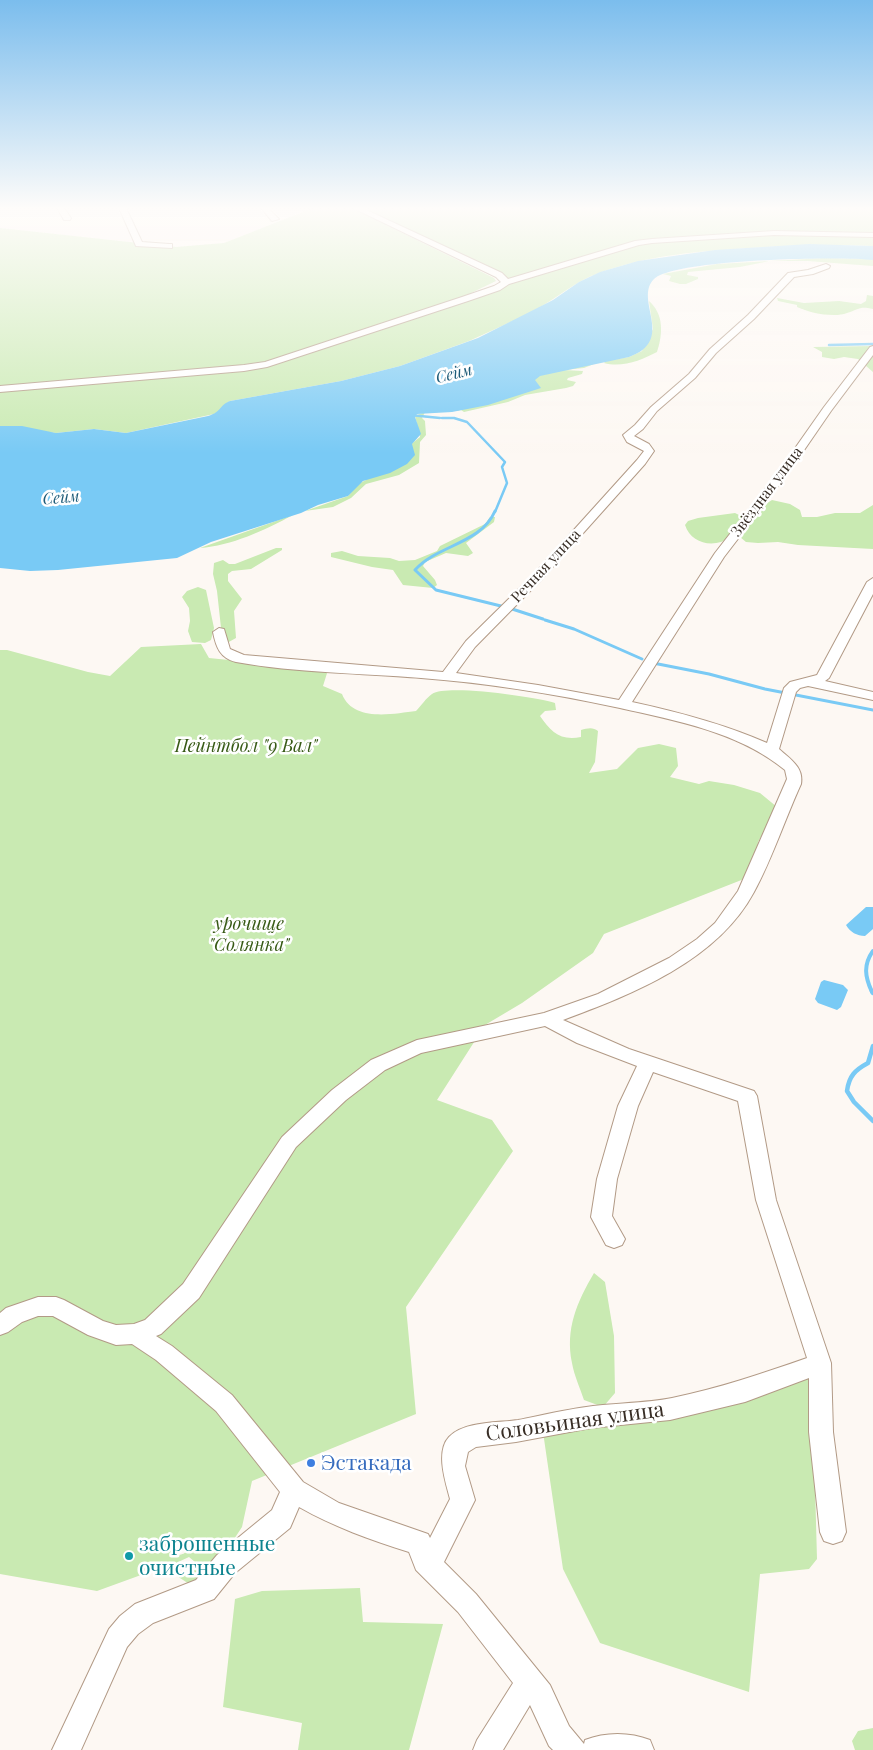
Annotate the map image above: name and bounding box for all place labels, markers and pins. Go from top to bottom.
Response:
place label: Эстакада [321,1450,412,1476]
marker: Эстакада [305,1457,317,1469]
place label: заброшенные очистные [139,1531,275,1581]
marker: заброшенные очистные [123,1550,135,1562]

